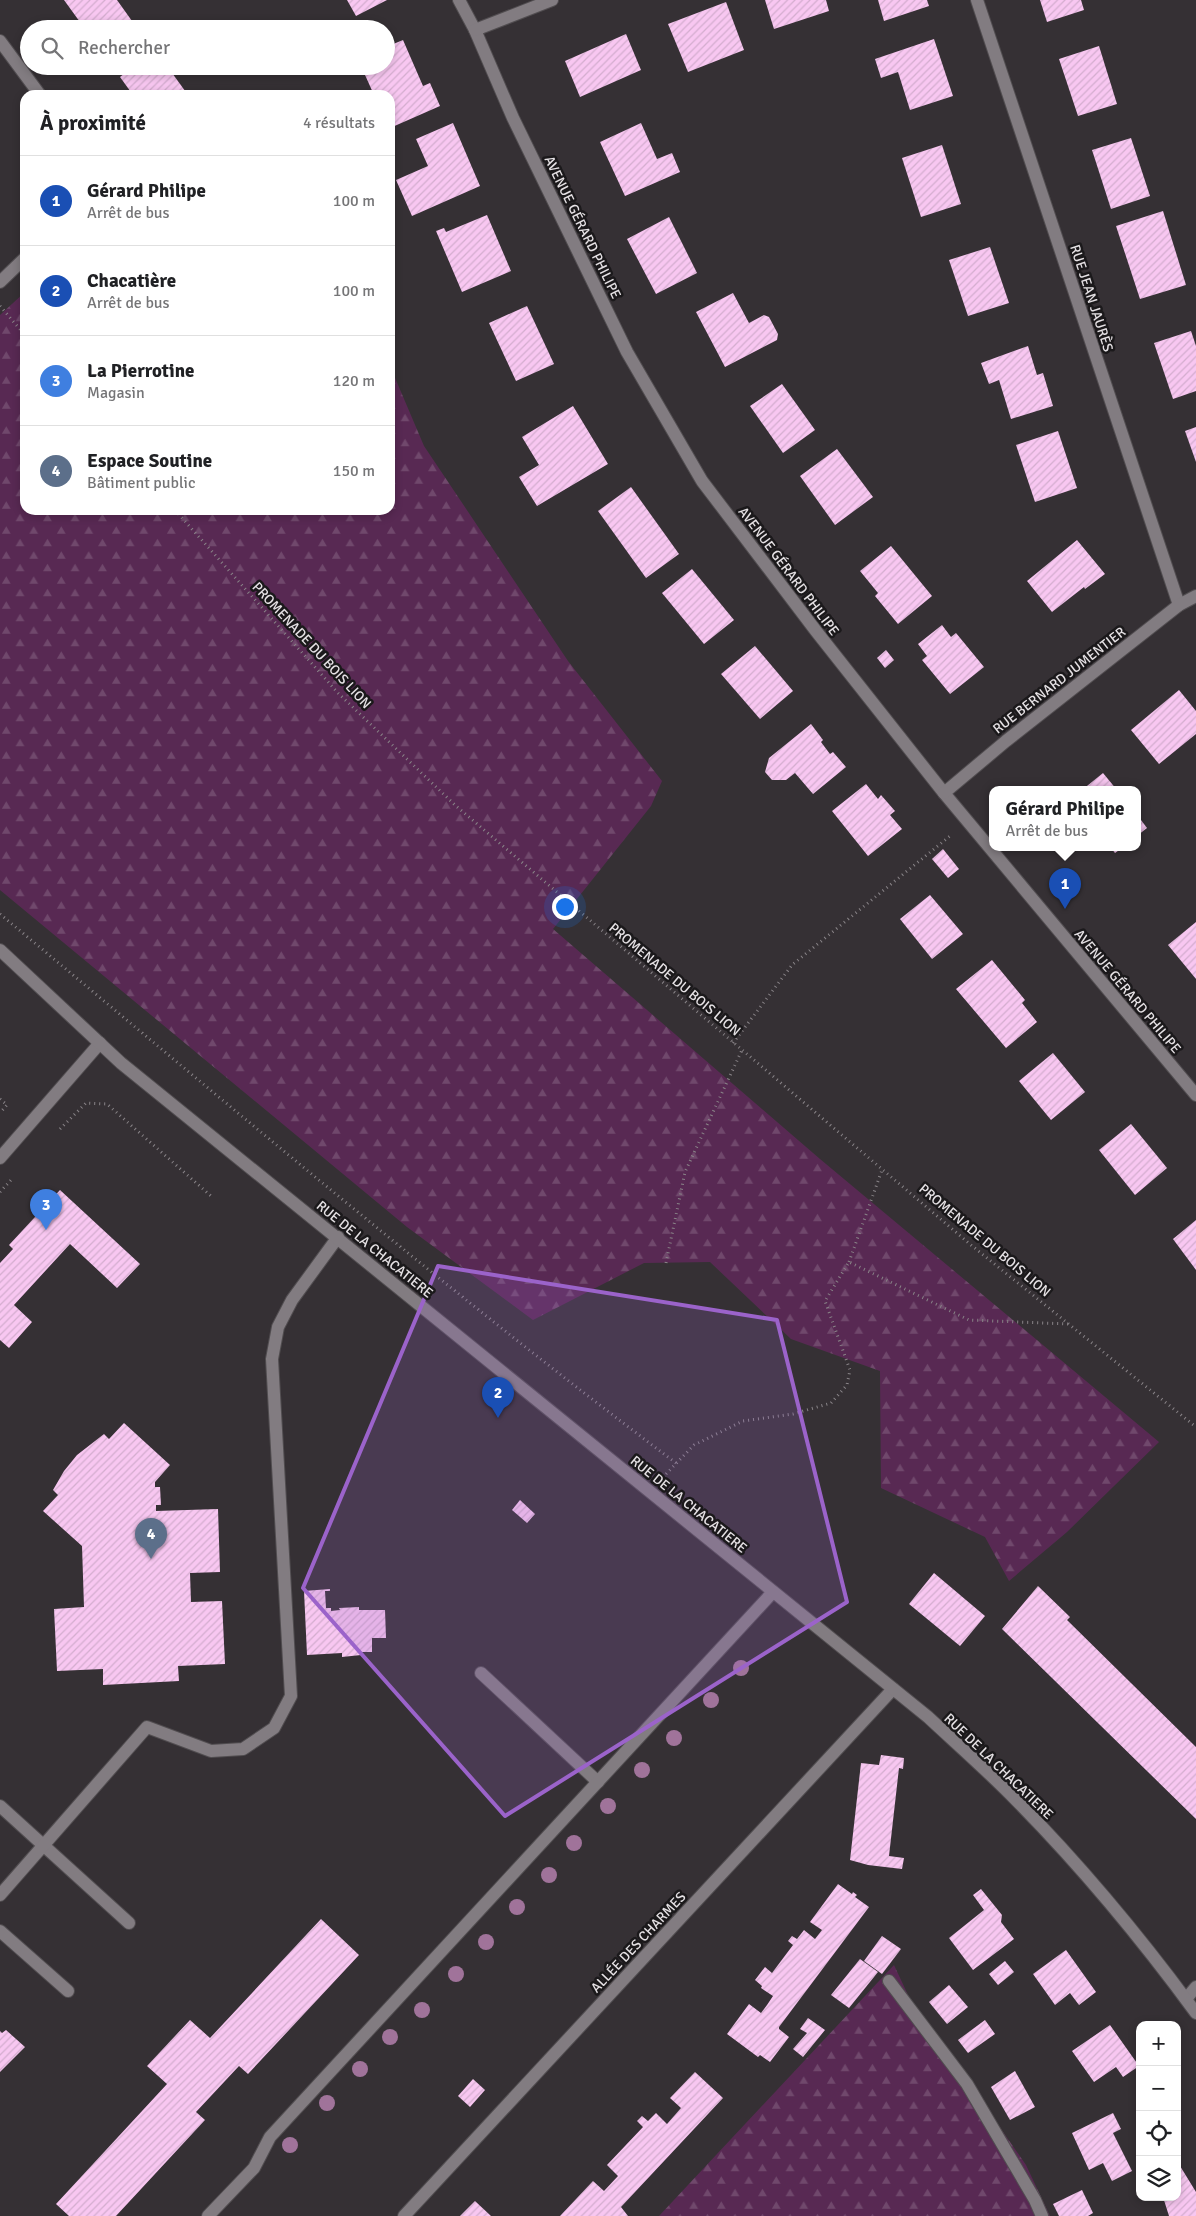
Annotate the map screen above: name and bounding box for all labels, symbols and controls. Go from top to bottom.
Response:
search box [20,20,395,75]
icon: search [38,34,66,62]
text: Rechercher [78,36,170,60]
text: À proximité [40,110,146,136]
text: 4 résultats [303,113,375,133]
street label: AVENUE GÉRARD PHILIPE [541,153,625,301]
text: Gérard Philipe [87,179,206,203]
text: 1 [52,191,60,211]
text: 100 m [333,191,375,211]
text: Arrêt de bus [87,203,170,223]
street label: RUE JEAN JAURÈS [1066,242,1117,354]
text: Chacatière [87,269,176,293]
text: 2 [52,281,60,301]
text: 100 m [333,281,375,301]
text: Arrêt de bus [87,293,170,313]
text: La Pierrotine [87,359,194,383]
text: 3 [52,371,60,391]
text: 120 m [333,371,375,391]
text: Magasin [87,383,145,403]
text: Espace Soutine [87,449,212,473]
text: 4 [52,461,60,481]
text: 150 m [333,461,375,481]
text: Bâtiment public [87,473,195,493]
street label: AVENUE GÉRARD PHILIPE [735,504,843,639]
street label: PROMENADE DU BOIS LION [249,579,375,712]
street label: RUE BERNARD JUMENTIER [990,623,1129,737]
popup [989,786,1141,851]
text: Gérard Philipe [1006,797,1124,821]
text: Arrêt de bus [1006,821,1088,841]
pin: 1 [1049,868,1081,909]
your location [552,894,578,920]
street label: PROMENADE DU BOIS LION [605,919,744,1040]
street label: AVENUE GÉRARD PHILIPE [1071,926,1185,1057]
street label: PROMENADE DU BOIS LION [915,1180,1054,1301]
pin: 3 [30,1189,62,1230]
street label: RUE DE LA CHACATIERE [313,1197,436,1302]
pin: 2 [482,1377,514,1418]
street label: RUE DE LA CHACATIERE [627,1452,750,1557]
pin: 4 [135,1518,167,1559]
street label: RUE DE LA CHACATIERE [941,1710,1057,1823]
street label: ALLÉE DES CHARMES [587,1888,690,1996]
map controls [1136,2021,1181,2201]
button: + [1136,2021,1181,2066]
button: − [1136,2066,1181,2111]
button: locate [1136,2111,1181,2156]
button: layers [1136,2156,1181,2201]

